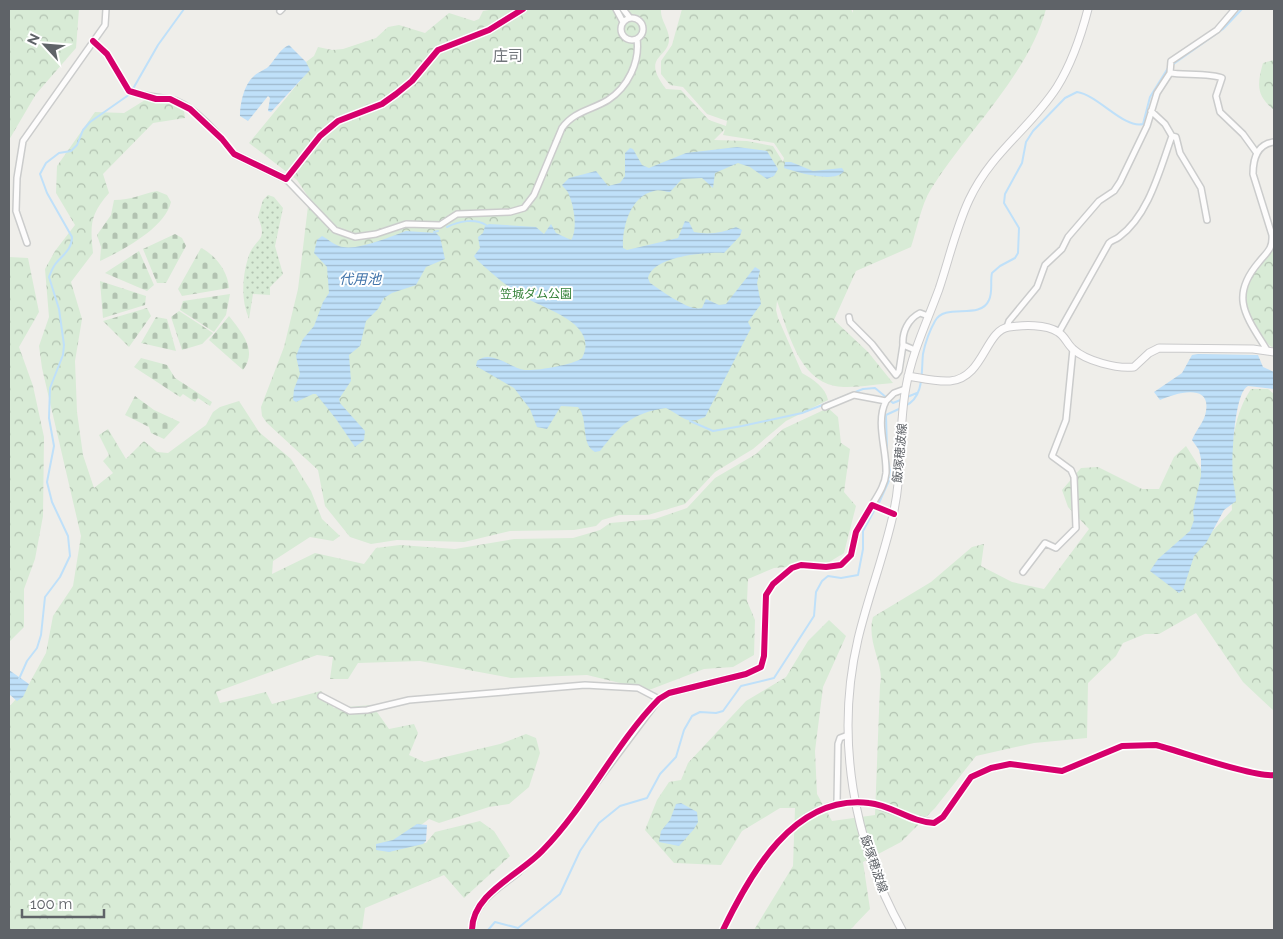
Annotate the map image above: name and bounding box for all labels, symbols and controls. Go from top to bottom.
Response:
north arrow [20,20,70,70]
text: N [24,31,43,48]
district label: 庄司 [493,47,523,65]
water label: 代用池 [339,271,383,287]
park label: 笠城ダム公園 [500,287,572,301]
street label: 飯塚穂波線 [890,422,910,484]
street label: 飯塚穂波線 [858,833,890,895]
scale bar [22,886,105,918]
text: 100 m [30,895,72,913]

